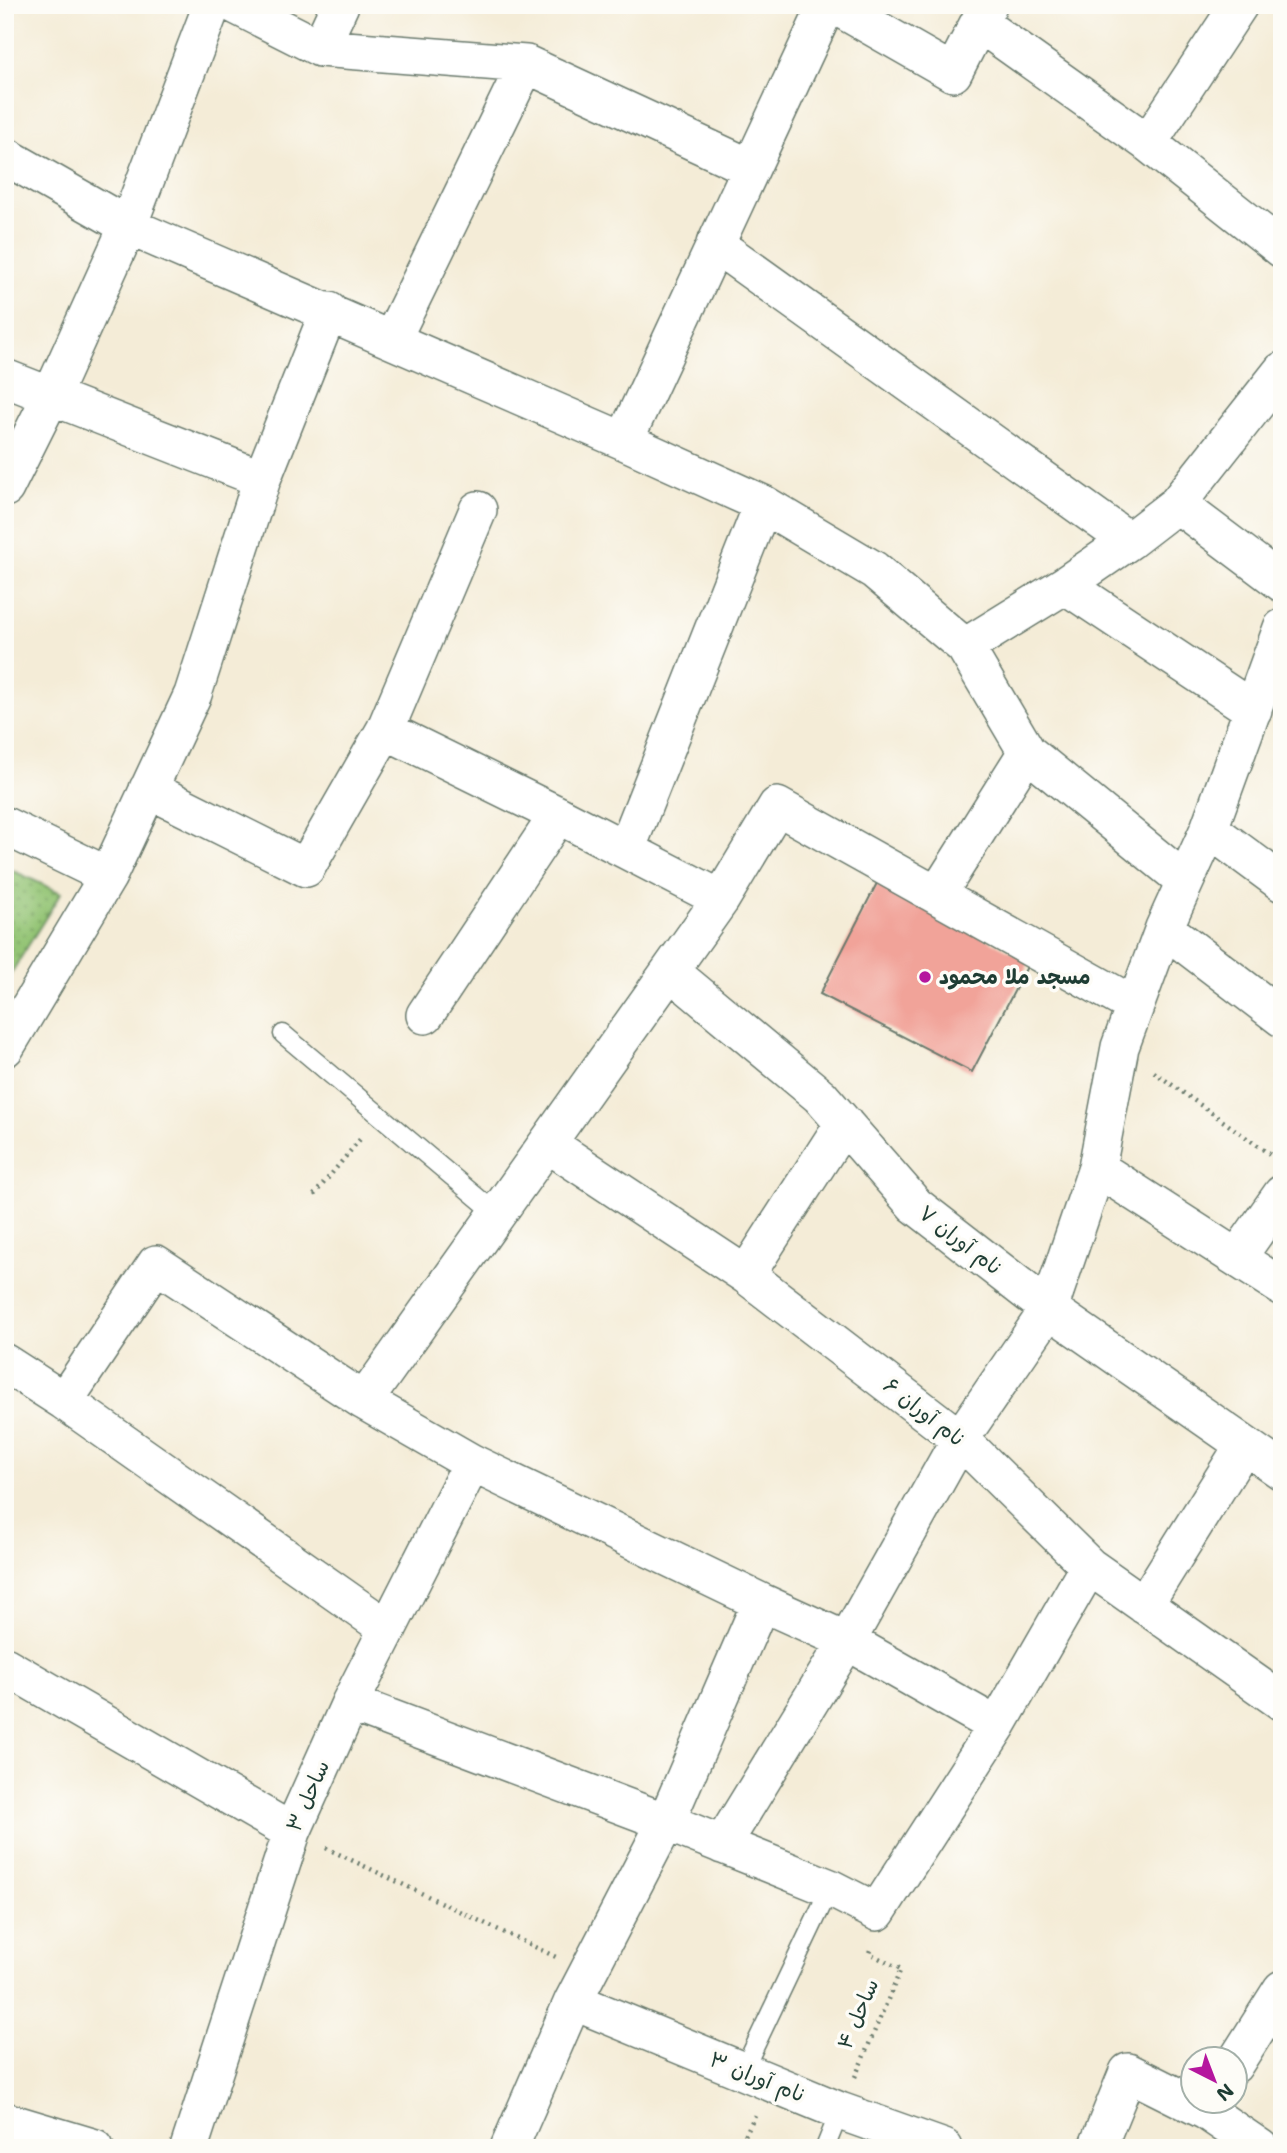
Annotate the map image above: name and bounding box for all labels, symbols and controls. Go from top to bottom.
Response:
place label: مسجد ملا محمود [939,963,1091,991]
marker: مسجد ملا محمود [917,969,933,985]
street label: نام آوران ۷ [912,1199,1007,1283]
street label: نام آوران ۶ [876,1371,970,1454]
street label: ساحل ۳ [280,1756,336,1836]
street label: ساحل ۴ [831,1974,885,2054]
north arrow [1178,2044,1248,2114]
street label: نام آوران ۳ [705,2045,809,2111]
text: N [1211,2078,1239,2107]

